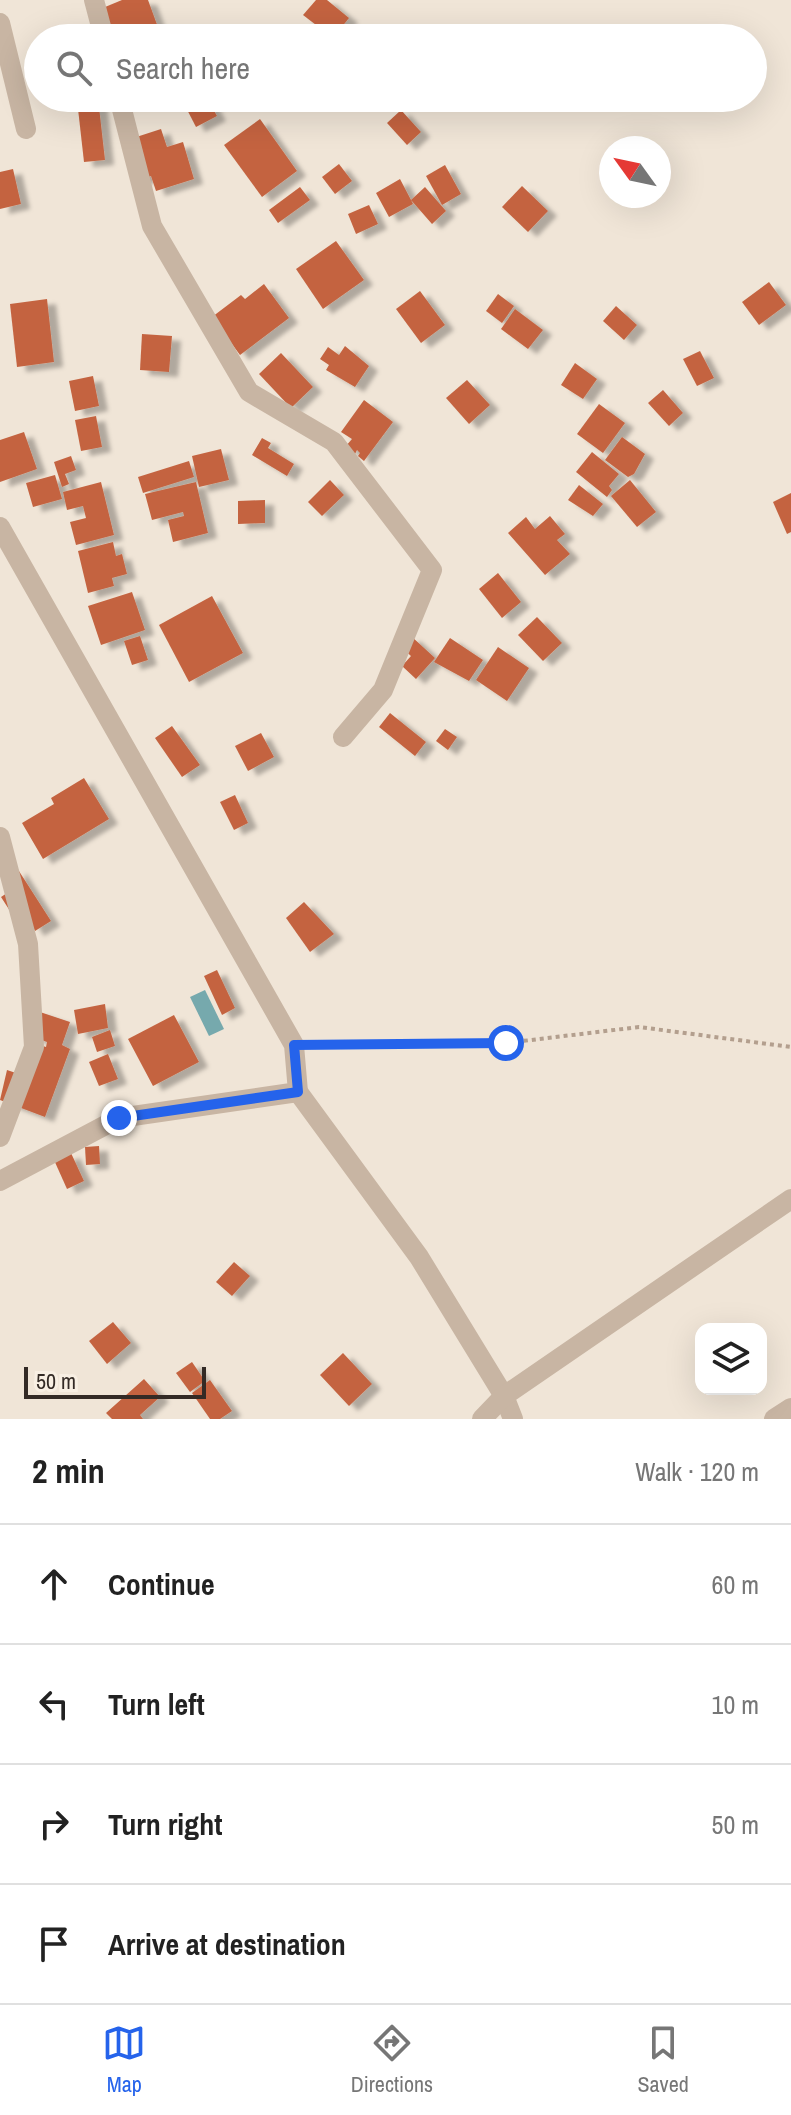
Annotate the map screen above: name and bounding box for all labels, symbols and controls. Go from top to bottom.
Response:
search box [24,24,767,112]
icon: search [52,46,96,90]
text: Search here [116,48,250,88]
north arrow [599,136,671,208]
route start [488,1025,524,1061]
route end [101,1100,137,1136]
map controls [695,1323,767,1395]
button: layers [695,1323,767,1395]
scale bar [24,1363,206,1399]
text: 50 m [36,1366,76,1396]
text: 2 min [32,1448,105,1494]
text: Walk · 120 m [635,1454,759,1489]
icon: ahead [32,1562,76,1606]
text: Continue [108,1564,215,1604]
text: 60 m [712,1567,759,1602]
icon: left [32,1682,76,1726]
text: Turn left [108,1684,205,1724]
text: 10 m [712,1687,759,1722]
icon: right [32,1802,76,1846]
text: Turn right [108,1804,222,1844]
text: 50 m [712,1807,759,1842]
icon: arrive [32,1922,76,1966]
text: Arrive at destination [108,1924,346,1964]
tab: Map [102,2021,146,2099]
tab: Directions [351,2021,433,2099]
tab: Saved [638,2021,689,2099]

